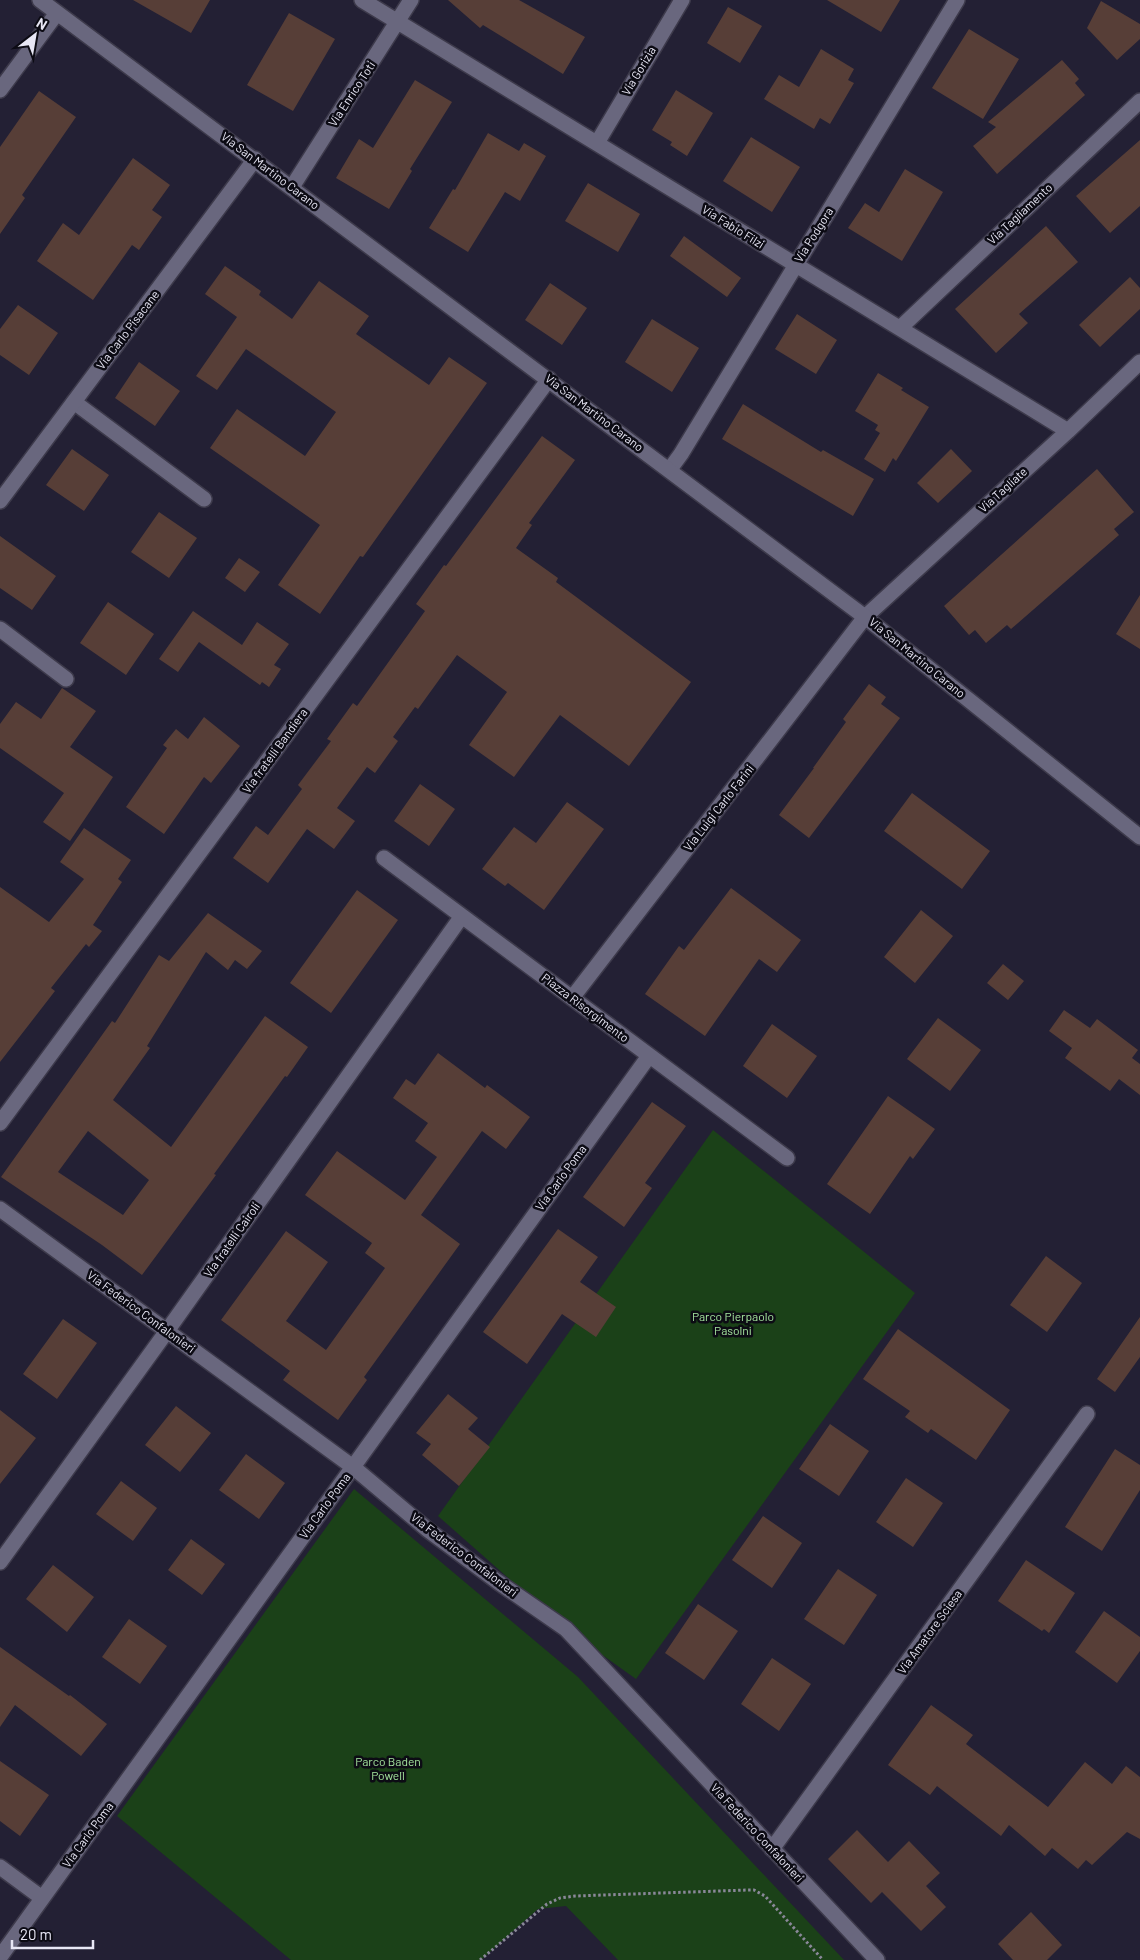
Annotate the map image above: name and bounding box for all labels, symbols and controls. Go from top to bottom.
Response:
north arrow [10,10,60,60]
text: N [34,14,50,33]
street label: Via Gorizia [618,44,658,97]
street label: Via Enrico Toti [325,58,377,129]
street label: Via San Martino Carano [219,129,322,212]
street label: Via Tagliamento [984,180,1055,247]
street label: Via Fabio Filzi [700,201,767,251]
street label: Via Podgora [791,204,836,265]
street label: Via Carlo Pisacane [93,287,161,372]
street label: Via San Martino Carano [543,371,646,454]
street label: Via Tagliate [975,464,1029,515]
street label: Via San Martino Carano [867,614,968,700]
street label: Via fratelli Bandiera [239,705,310,796]
street label: Via Luigi Carlo Farini [680,761,756,853]
street label: Piazza Risorgimento [539,970,632,1044]
street label: Via Carlo Poma [532,1142,589,1213]
street label: Via fratelli Cairoli [200,1199,262,1279]
street label: Via Federico Confalonieri [85,1267,198,1355]
park label: Parco Pierpaolo Pasolni [692,1309,774,1337]
street label: Via Carlo Poma [296,1470,353,1541]
street label: Via Federico Confalonieri [408,1509,521,1599]
street label: Via Amatore Sciesa [894,1587,964,1676]
park label: Parco Baden Powell [355,1754,421,1782]
street label: Via Federico Confalonieri [708,1780,807,1885]
street label: Via Carlo Poma [59,1799,116,1870]
scale bar [12,1918,94,1950]
text: 20 m [20,1925,52,1943]

